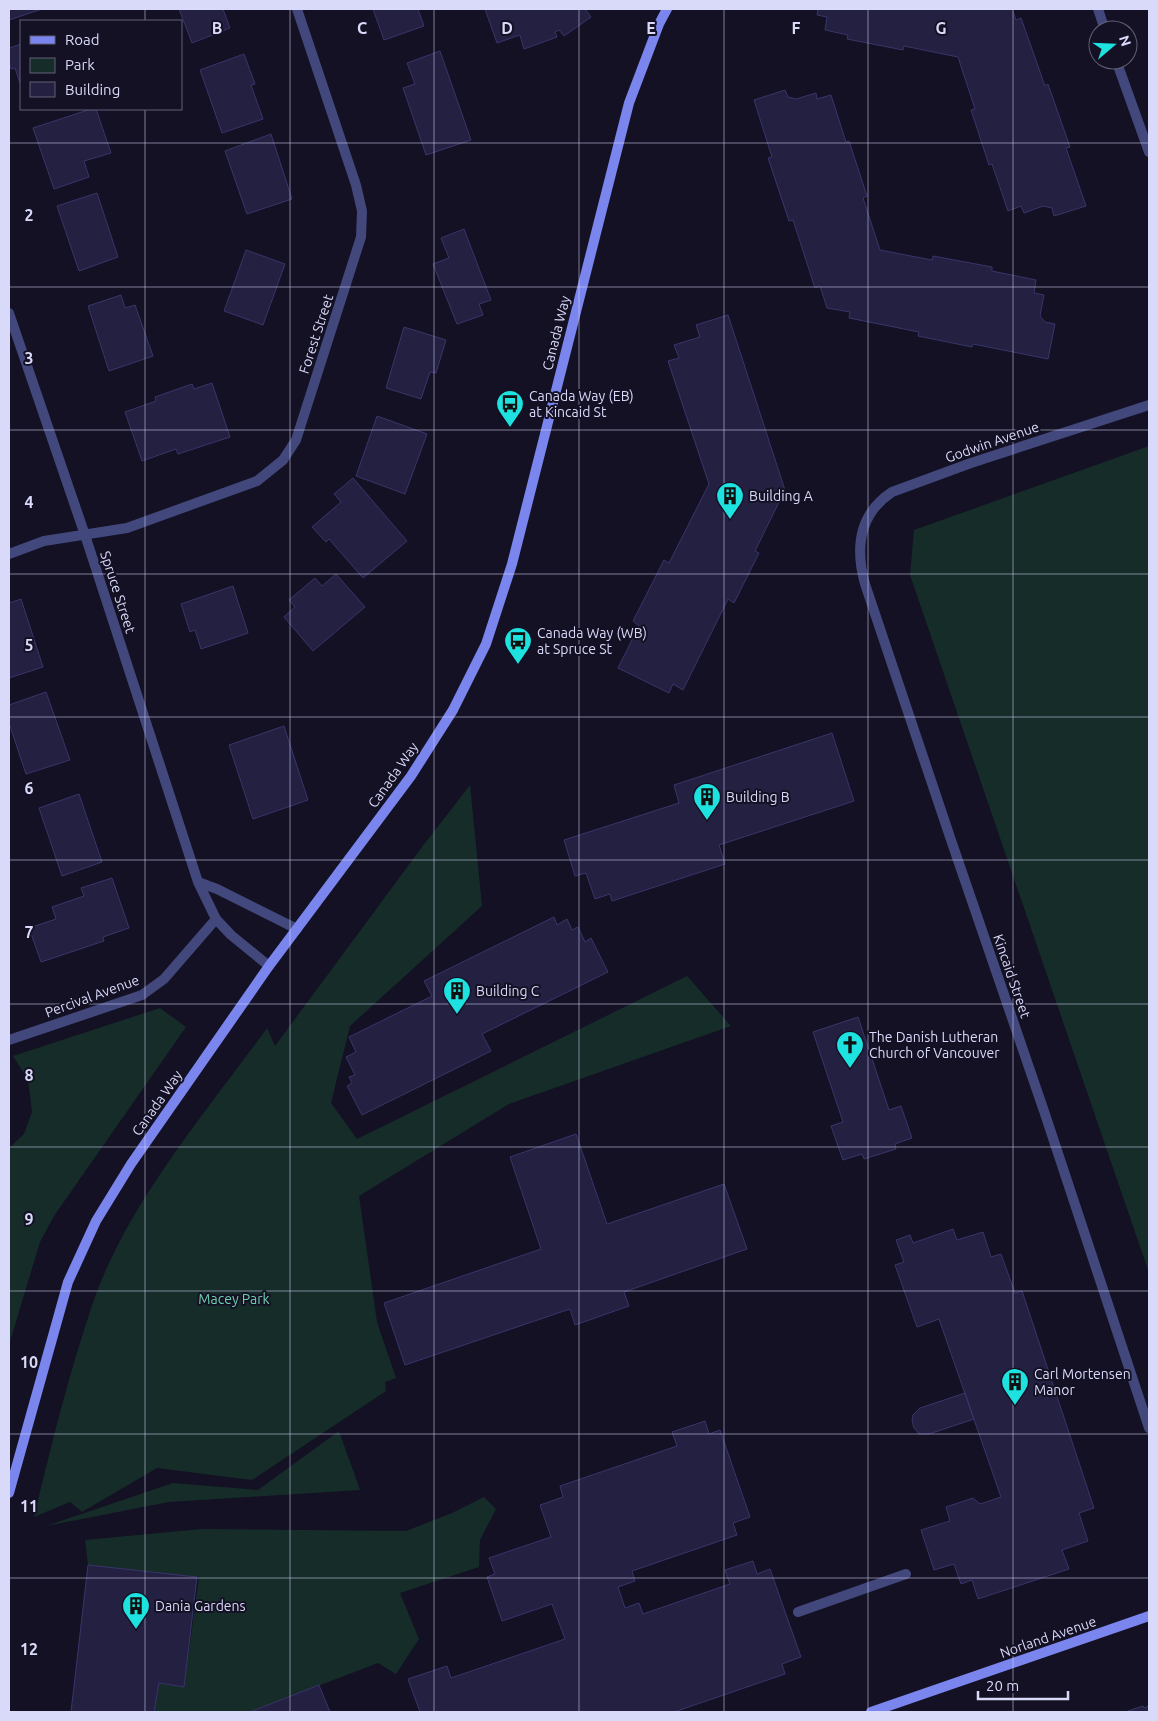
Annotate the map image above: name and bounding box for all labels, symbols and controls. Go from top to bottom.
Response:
text: B [212,19,222,37]
text: C [357,19,367,37]
text: D [501,19,513,37]
text: E [646,19,656,37]
text: F [792,19,801,37]
text: G [935,19,947,37]
legend [20,20,182,110]
north arrow [1088,20,1138,70]
text: Road [65,31,100,48]
text: N [1116,33,1135,48]
text: Park [65,56,95,73]
text: Building [65,81,120,98]
text: 2 [24,206,34,224]
street label: Forest Street [296,292,336,376]
street label: Canada Way [539,294,573,372]
text: 3 [24,349,34,367]
place label: Canada Way (EB) at Kincaid St [529,388,634,420]
bus stop icon: Canada Way (EB) at Kincaid St [495,389,525,428]
street label: Godwin Avenue [943,418,1041,466]
building icon: Building A [715,481,745,520]
place label: Building A [749,488,813,504]
text: 4 [24,493,34,511]
street label: Spruce Street [97,549,139,636]
place label: Canada Way (WB) at Spruce St [537,625,647,657]
bus stop icon: Canada Way (WB) at Spruce St [503,626,533,665]
text: 5 [24,636,34,654]
street label: Canada Way [365,739,422,811]
text: 6 [24,779,34,797]
building icon: Building B [692,782,722,821]
place label: Building B [726,789,790,805]
text: 7 [24,923,34,941]
street label: Kincaid Street [990,932,1034,1021]
street label: Percival Avenue [43,972,141,1020]
building icon: Building C [442,976,472,1015]
place label: Building C [476,983,540,999]
place label: The Danish Lutheran Church of Vancouver [869,1029,1000,1061]
church icon: The Danish Lutheran Church of Vancouver [835,1030,865,1069]
text: 8 [24,1066,34,1084]
street label: Canada Way [129,1067,186,1139]
text: 9 [24,1210,34,1228]
park label: Macey Park [198,1291,270,1307]
text: 10 [20,1353,38,1371]
place label: Carl Mortensen Manor [1034,1366,1131,1398]
building icon: Carl Mortensen Manor [1000,1367,1030,1406]
text: 11 [20,1497,38,1515]
building icon: Dania Gardens [121,1591,151,1630]
place label: Dania Gardens [155,1598,246,1614]
street label: Norland Avenue [998,1613,1098,1661]
text: 12 [20,1640,38,1658]
scale bar [978,1668,1068,1700]
text: 20 m [986,1677,1019,1694]

